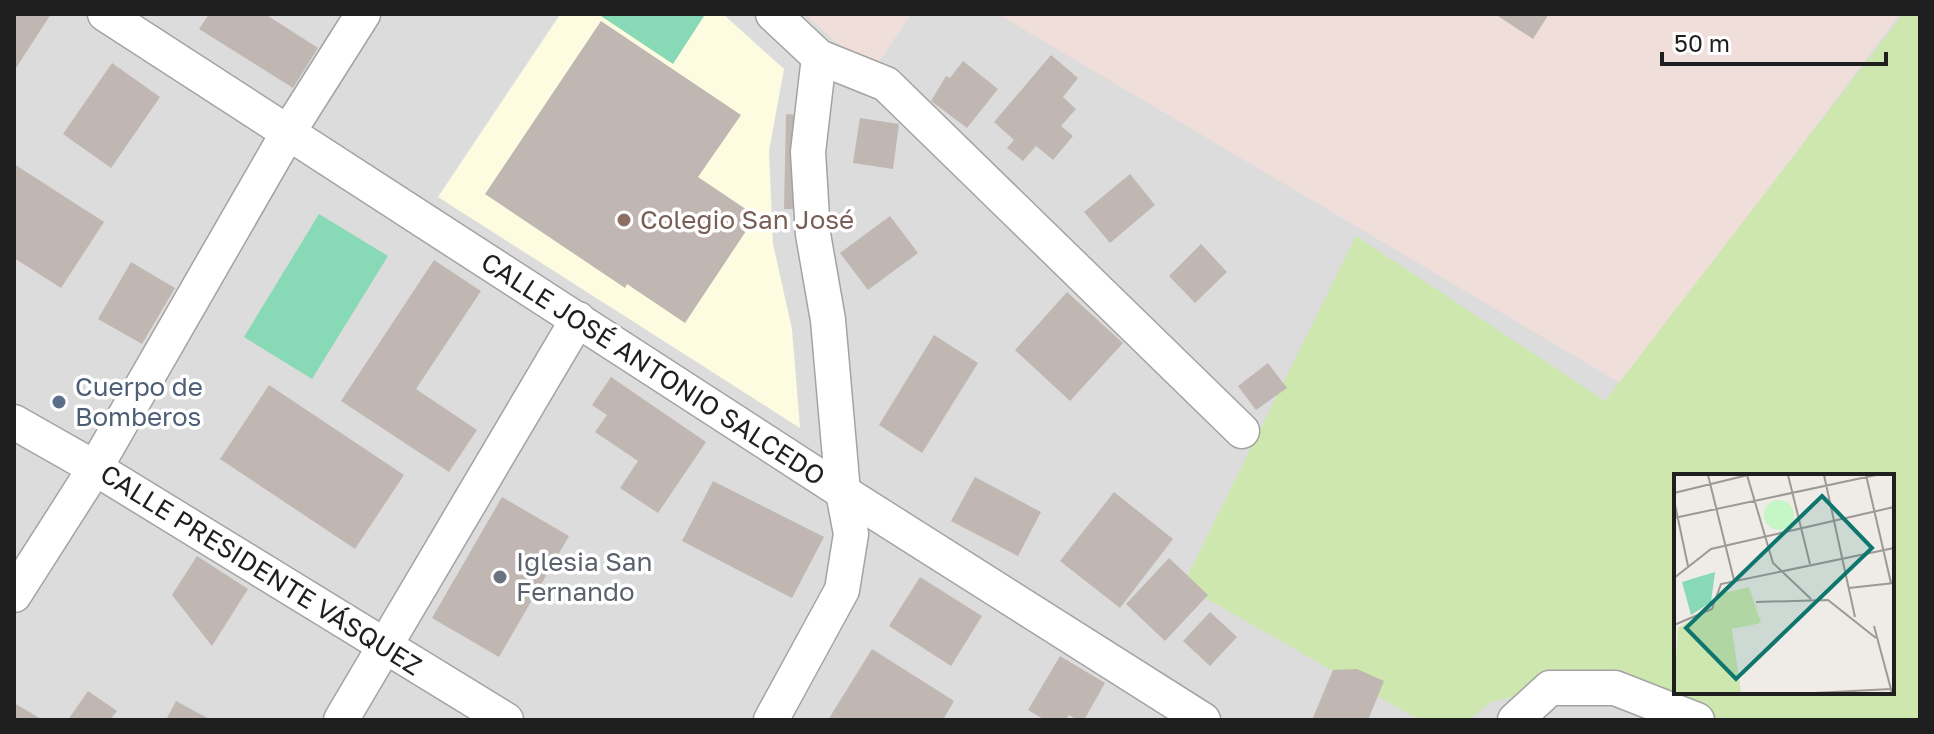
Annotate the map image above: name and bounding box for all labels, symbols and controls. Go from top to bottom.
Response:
scale bar [1662,16,1886,66]
text: 50 m [1674,28,1730,57]
place label: Colegio San José [640,204,854,235]
marker: Colegio San José [615,211,633,229]
street label: CALLE JOSÉ ANTONIO SALCEDO [476,246,831,491]
place label: Cuerpo de Bomberos [75,371,203,432]
marker: Cuerpo de Bomberos [50,393,68,411]
street label: CALLE PRESIDENTE VÁSQUEZ [95,458,428,682]
inset map [1674,474,1894,694]
place label: Iglesia San Fernando [516,546,653,607]
marker: Iglesia San Fernando [491,568,509,586]

